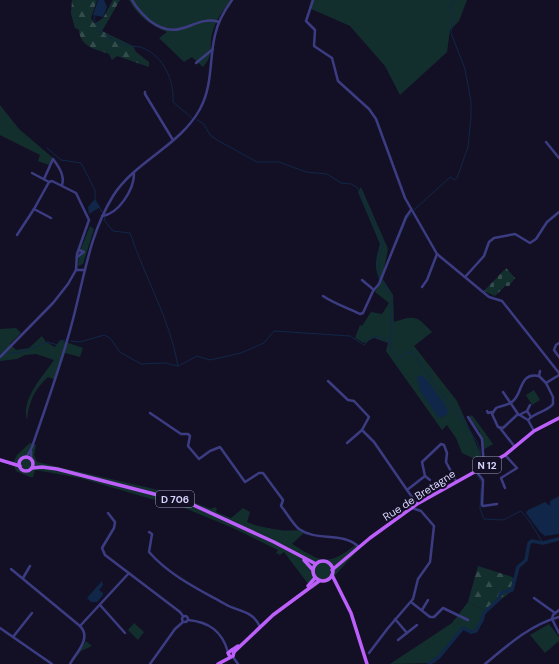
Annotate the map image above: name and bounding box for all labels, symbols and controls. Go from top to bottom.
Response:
road number: N 12 [473,457,501,473]
street label: Rue de Bretagne [380,466,458,524]
road number: D 706 [156,491,194,507]

